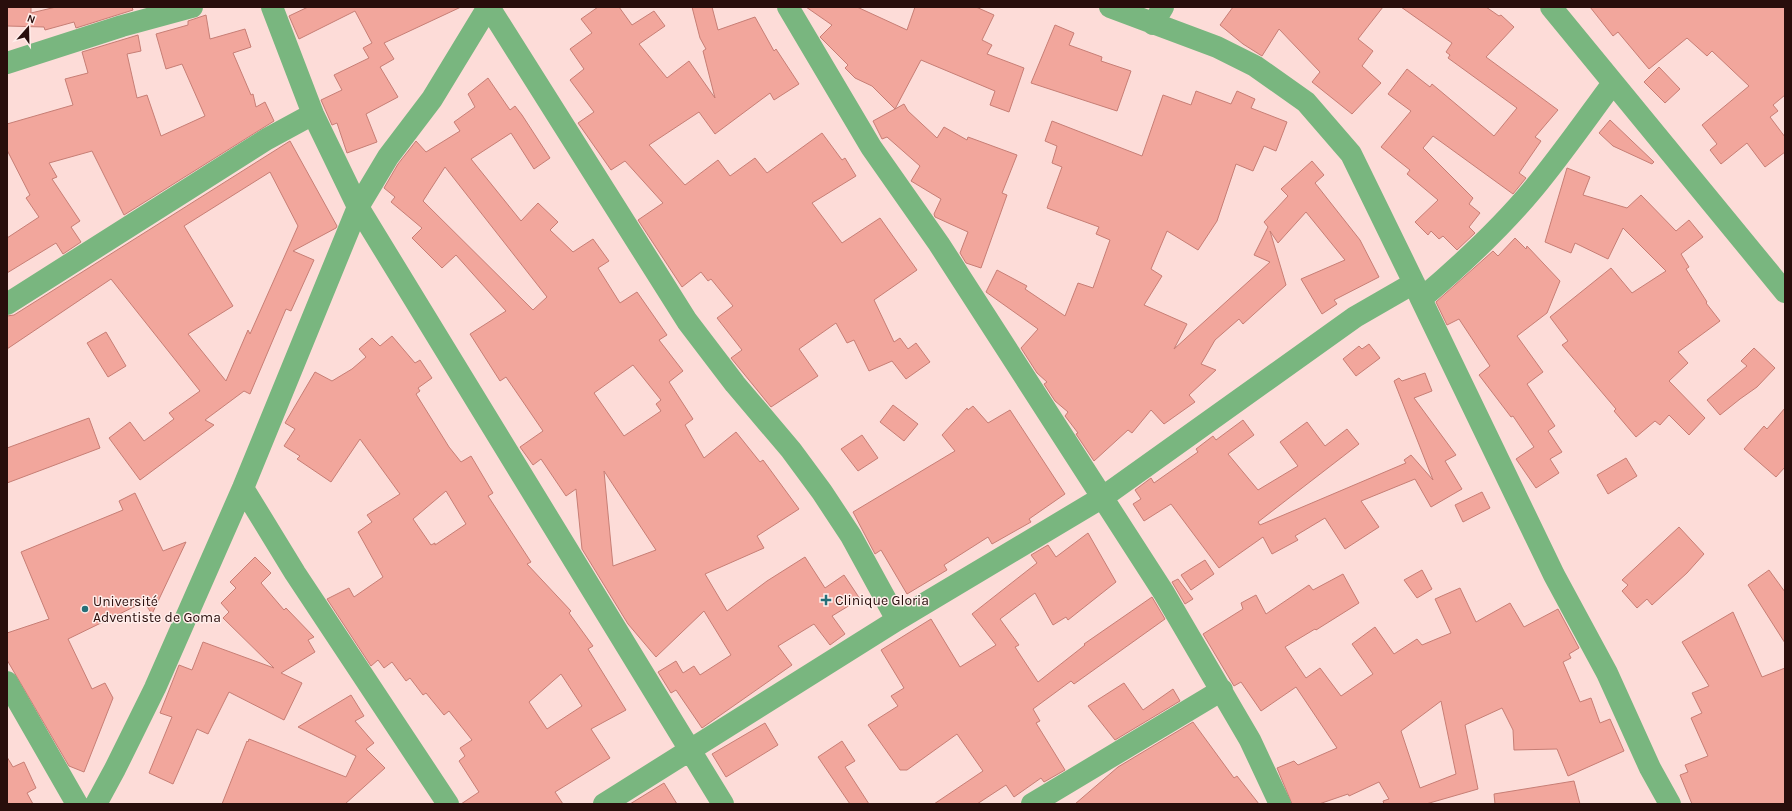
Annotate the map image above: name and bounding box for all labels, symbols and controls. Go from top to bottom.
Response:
north arrow [8,8,48,48]
text: N [25,12,37,27]
place label: Clinique Gloria [835,592,929,609]
place label: Université Adventiste de Goma [93,593,221,626]
marker: Clinique Gloria [820,594,832,606]
marker: Université Adventiste de Goma [80,604,90,614]

